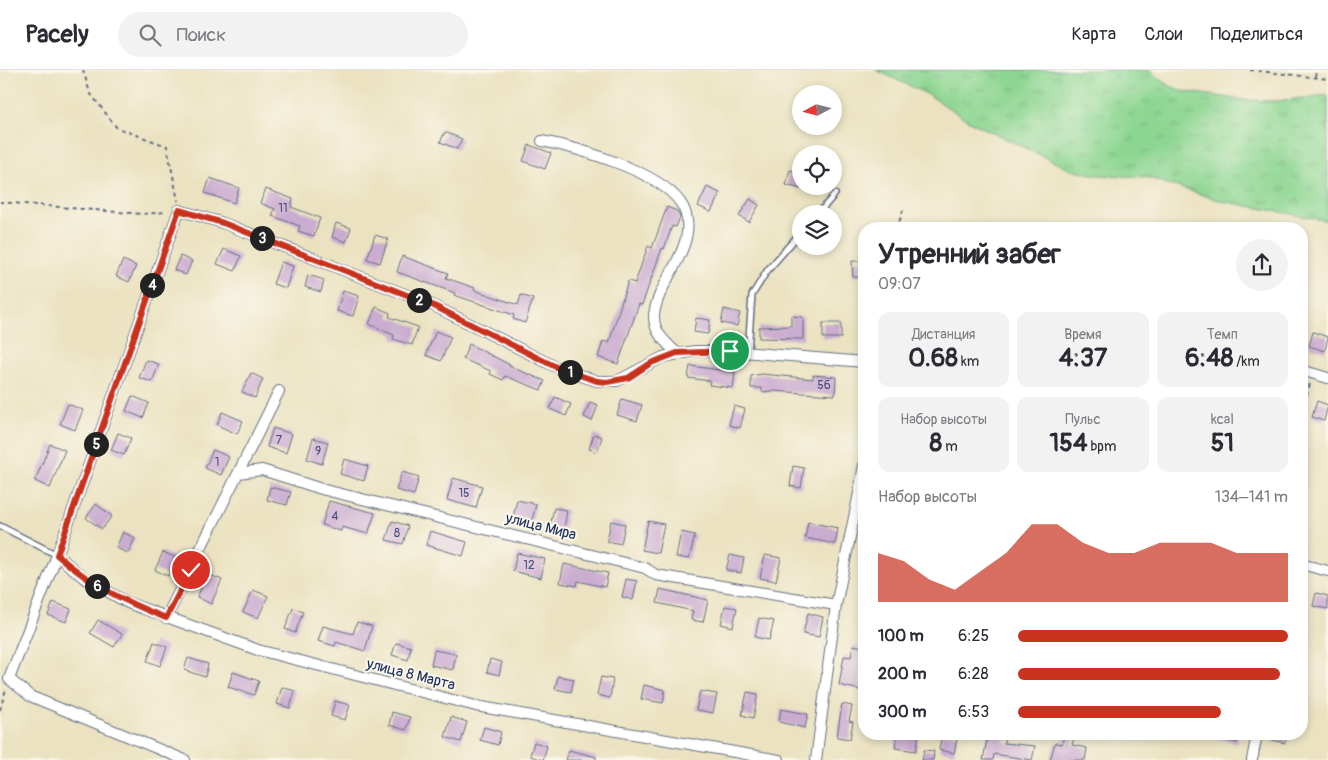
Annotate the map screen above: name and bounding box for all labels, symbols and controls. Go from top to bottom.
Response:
search box [118,12,468,57]
text: Pacely [25,20,88,49]
icon: search [136,21,164,49]
text: Поиск [176,23,226,47]
text: Карта [1072,23,1116,46]
text: Слои [1144,23,1182,46]
text: Поделиться [1210,23,1303,46]
north arrow [792,85,842,135]
map controls [792,85,842,255]
button: locate [792,145,842,195]
house number: 11 [278,201,288,216]
button: layers [792,205,842,255]
pin: 3 [250,226,274,250]
text: 3 [259,230,266,247]
text: Утренний забег [878,237,1061,272]
button: share [1236,239,1288,291]
pin: 4 [140,272,164,298]
text: 09:07 [878,274,921,294]
text: 4 [148,277,157,294]
pin: 2 [406,288,432,312]
text: 2 [416,292,423,309]
text: Дистанция [912,326,975,343]
text: Время [1064,326,1102,343]
text: Темп [1207,326,1238,343]
pin [709,330,751,372]
icon: arrive [716,337,744,365]
text: 0.68 [908,343,958,374]
text: 4:37 [1059,343,1107,374]
text: 6:48 [1185,343,1233,374]
text: km [958,353,979,370]
text: /km [1233,353,1260,370]
pin: 1 [558,360,582,384]
text: 1 [568,364,573,381]
house number: 56 [817,378,831,393]
text: Набор высоты [900,411,987,428]
text: Пульс [1065,411,1101,428]
text: kcal [1211,411,1234,428]
text: 8 [930,428,942,459]
text: 154 [1050,428,1087,459]
text: 51 [1211,428,1234,459]
pin: 5 [84,432,108,456]
house number: 7 [276,433,283,448]
text: 5 [93,436,100,453]
text: m [942,438,958,455]
text: bpm [1087,438,1116,455]
house number: 9 [315,444,321,459]
house number: 1 [215,455,219,470]
house number: 15 [458,486,470,501]
text: Набор высоты [878,487,977,507]
text: 134–141 m [1215,487,1288,507]
street label: улица Мира [503,508,578,544]
house number: 4 [332,509,339,524]
house number: 8 [394,526,400,541]
pin [170,549,212,591]
icon: check [177,556,205,584]
house number: 12 [523,558,535,573]
pin: 6 [84,574,110,598]
text: 6 [93,578,102,595]
text: 100 m [878,626,924,646]
text: 6:25 [958,626,989,646]
street label: улица 8 Марта [364,654,457,695]
text: 200 m [878,664,926,684]
text: 6:28 [958,664,989,684]
text: 300 m [878,702,926,722]
text: 6:53 [958,702,989,722]

